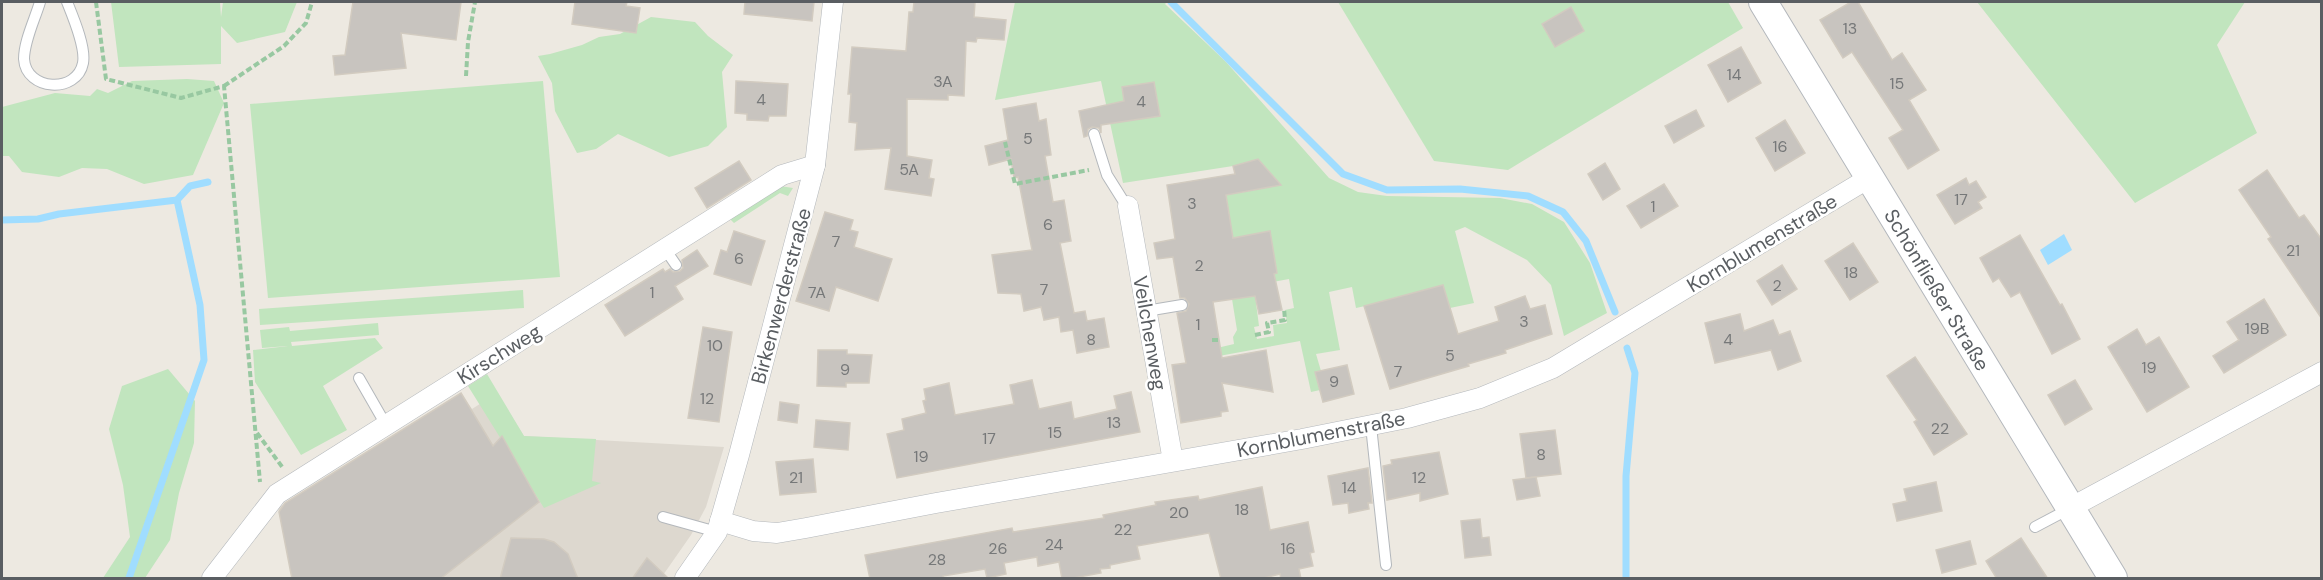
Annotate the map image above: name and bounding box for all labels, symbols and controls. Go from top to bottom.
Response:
house number: 13 [1843,18,1857,39]
house number: 14 [1727,64,1742,85]
house number: 3A [933,71,953,92]
house number: 15 [1890,73,1904,94]
house number: 4 [756,89,766,110]
house number: 4 [1136,91,1146,112]
house number: 5 [1023,128,1033,149]
house number: 16 [1772,136,1788,157]
house number: 5A [899,159,919,180]
street label: Kornblumenstraße [1682,188,1842,298]
house number: 17 [1954,189,1968,210]
house number: 3 [1187,193,1197,214]
house number: 1 [1651,196,1656,217]
street label: Schönfließer Straße [1878,204,1996,376]
street label: Birkenwerderstraße [745,205,817,387]
house number: 6 [1043,214,1053,235]
house number: 7 [832,231,840,252]
house number: 21 [2286,240,2300,261]
house number: 6 [734,248,744,269]
house number: 2 [1194,255,1204,276]
house number: 18 [1844,262,1858,283]
street label: Veilchenweg [1127,274,1173,392]
house number: 2 [1772,275,1782,296]
house number: 7 [1040,279,1048,300]
house number: 1 [650,282,655,303]
house number: 7A [808,282,826,303]
house number: 3 [1519,311,1529,332]
house number: 1 [1196,314,1201,335]
street label: Kirschweg [452,318,546,390]
house number: 19B [2245,318,2269,339]
house number: 8 [1086,329,1096,350]
house number: 4 [1723,329,1733,350]
house number: 10 [707,335,723,356]
house number: 5 [1445,345,1455,366]
house number: 19 [2141,357,2157,378]
house number: 9 [840,359,850,380]
house number: 7 [1394,361,1402,382]
house number: 9 [1329,371,1339,392]
house number: 12 [700,388,714,409]
street label: Kornblumenstraße [1235,405,1407,463]
house number: 13 [1107,412,1121,433]
house number: 22 [1931,418,1949,439]
house number: 15 [1048,422,1062,443]
house number: 17 [982,428,996,449]
house number: 8 [1536,444,1546,465]
house number: 19 [913,446,929,467]
house number: 21 [789,467,803,488]
house number: 12 [1412,467,1426,488]
house number: 14 [1342,477,1357,498]
house number: 18 [1235,499,1249,520]
house number: 20 [1169,502,1189,523]
house number: 22 [1114,519,1132,540]
house number: 24 [1045,534,1064,555]
house number: 26 [988,538,1008,559]
house number: 16 [1280,538,1296,559]
house number: 28 [928,549,946,570]

